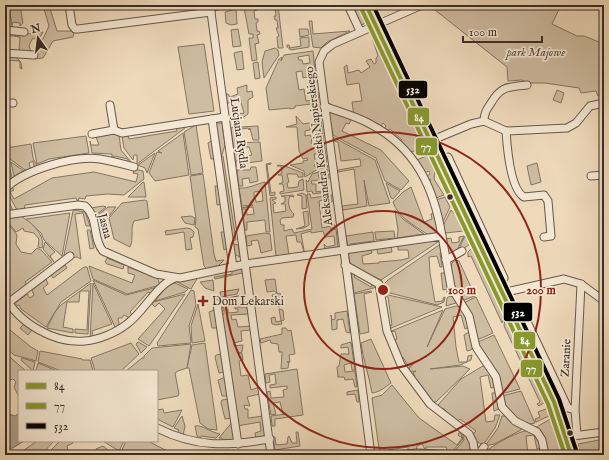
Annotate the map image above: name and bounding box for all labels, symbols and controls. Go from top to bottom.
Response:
north arrow [18,18,58,58]
scale bar [463,18,542,44]
text: N [29,21,43,37]
text: 100 m [469,25,497,40]
park label: park Majowe [505,45,565,60]
street label: Aleksandra Kostki Napierskiego [302,65,337,227]
line badge: 532 [398,80,428,99]
text: 532 [406,83,420,97]
street label: Lucjana Rydla [227,97,252,170]
line badge: 84 [407,107,430,126]
text: 84 [414,111,424,125]
line badge: 77 [415,137,438,156]
text: 77 [421,140,431,154]
unlabelled marker [445,192,455,202]
street label: Jasna [93,210,116,241]
centre of rings [376,283,390,297]
text: 100 m [448,283,477,298]
text: 200 m [526,283,556,298]
place label: Dom Lekarski [212,294,284,309]
marker: Dom Lekarski [197,295,209,307]
line badge: 532 [503,302,533,322]
text: 532 [511,306,525,320]
line badge: 84 [513,331,536,350]
text: 84 [520,334,530,348]
street label: Zaranie [558,338,575,377]
line badge: 77 [520,359,543,378]
text: 77 [526,362,536,376]
legend [18,370,158,442]
text: 84 [54,379,65,394]
text: 77 [54,399,65,414]
text: 532 [54,419,69,434]
unlabelled marker [565,428,575,438]

